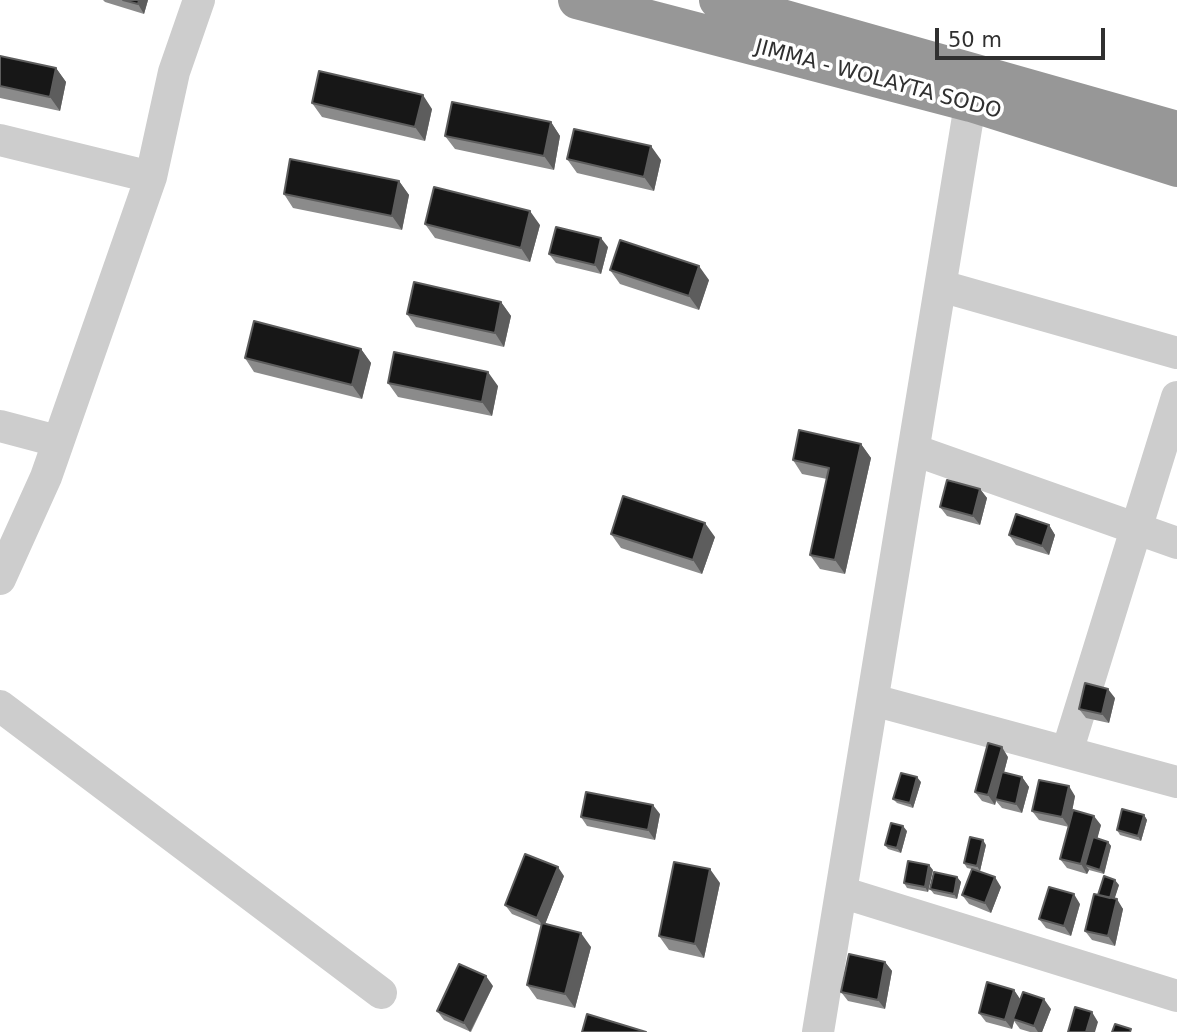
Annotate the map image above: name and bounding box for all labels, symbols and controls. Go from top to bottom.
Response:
scale bar [939,14,1109,58]
text: 50 m [948,28,1002,52]
street label: JIMMA - WOLAYTA SODO [752,35,1004,125]

